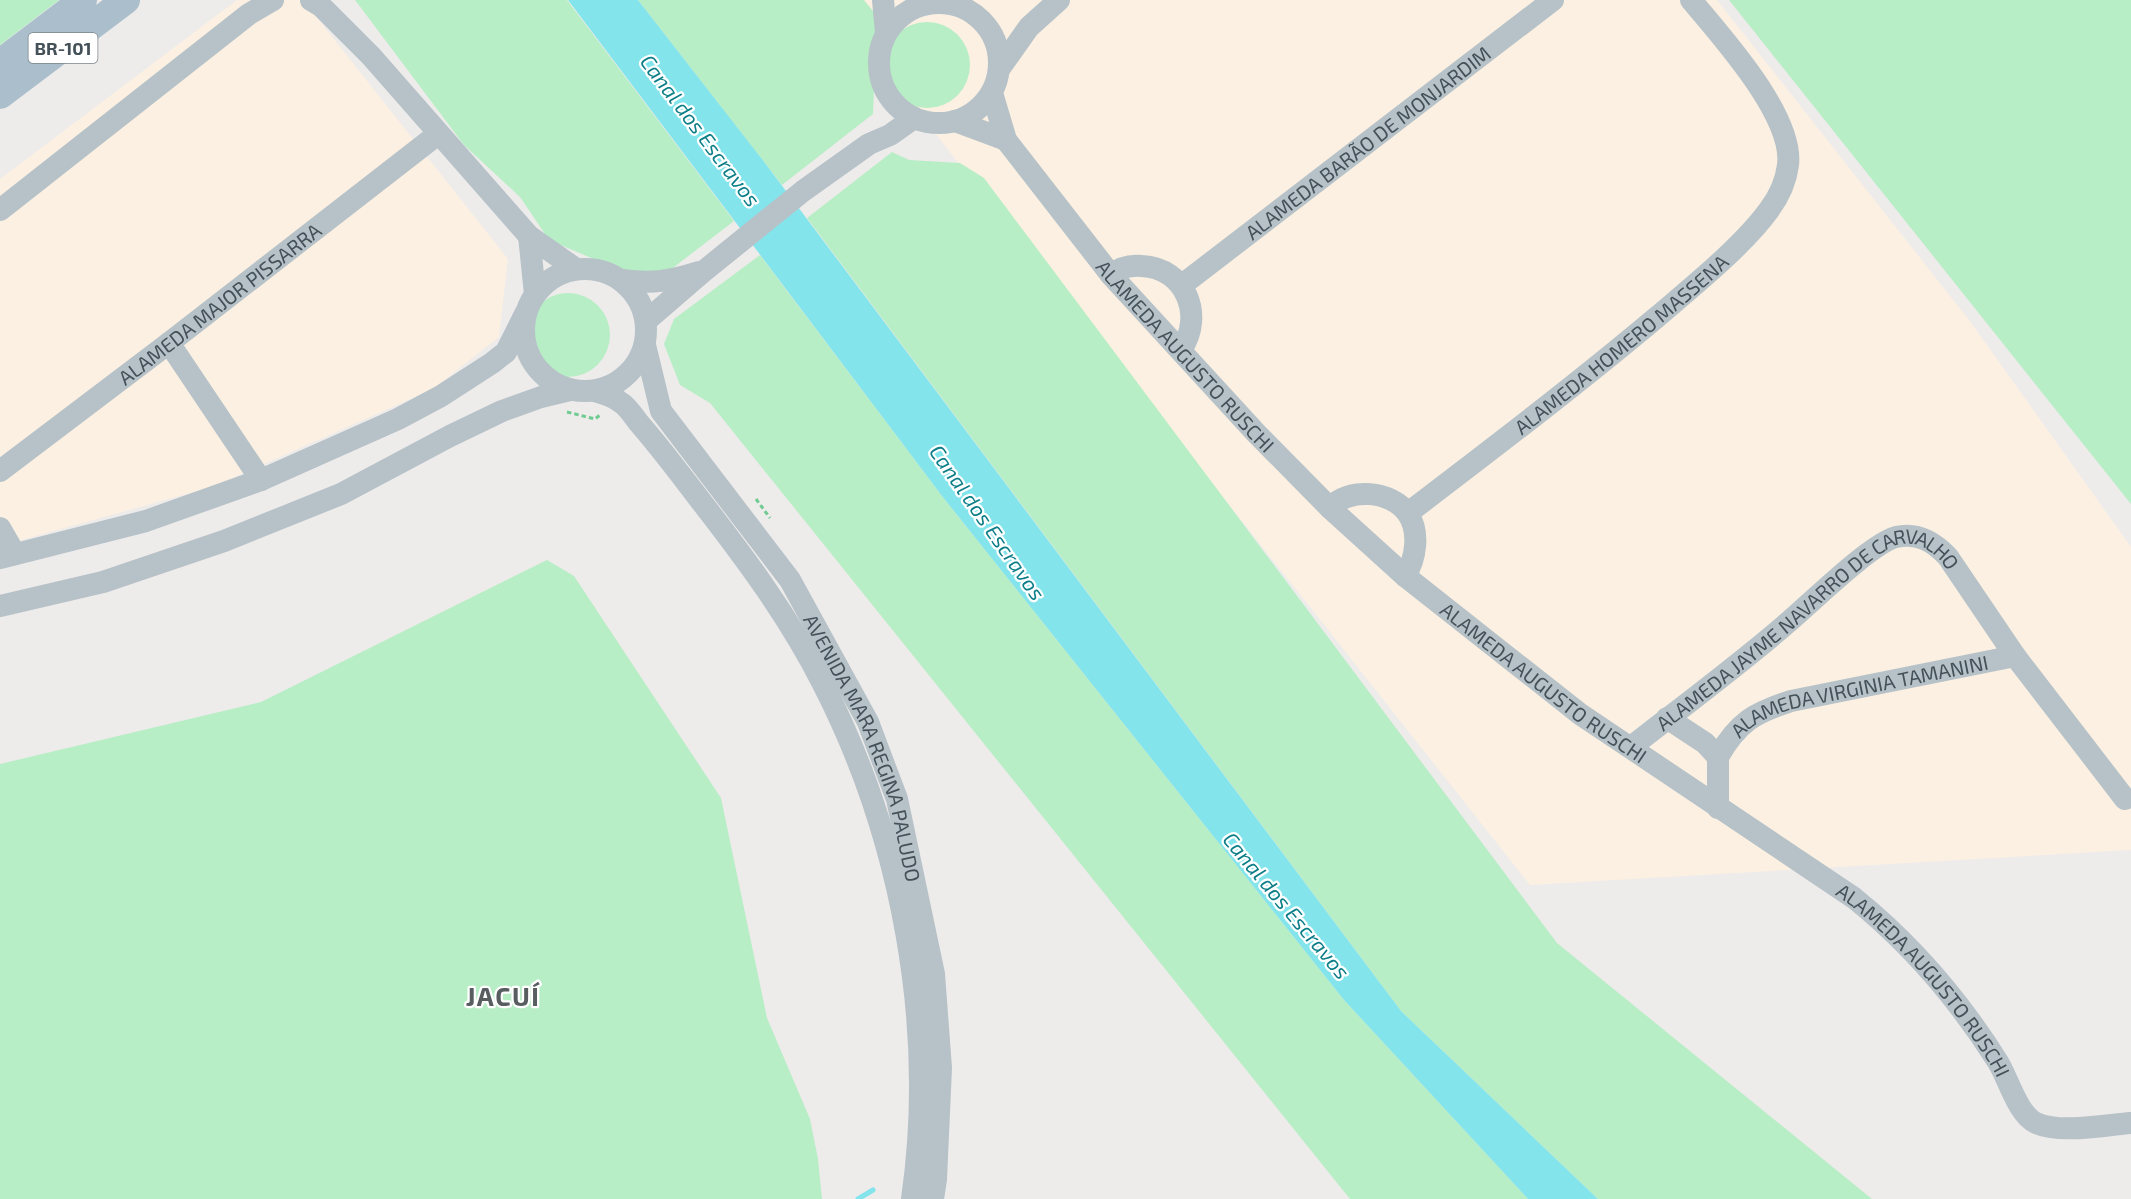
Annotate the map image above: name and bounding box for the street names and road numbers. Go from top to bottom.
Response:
road number: BR-101 [28,33,98,63]
street label: ALAMEDA BARÃO DE MONJARDIM [1240,41,1495,244]
street label: ALAMEDA MAJOR PISSARRA [113,217,326,389]
street label: ALAMEDA HOMERO MASSENA [1510,249,1733,439]
street label: ALAMEDA AUGUSTO RUSCHI [1092,255,1280,457]
street label: ALAMEDA JAYME NAVARRO DE CARVALHO [1651,523,1965,735]
street label: ALAMEDA AUGUSTO RUSCHI [1436,597,1651,767]
street label: AVENIDA MARA REGINA PALUDO [799,610,926,884]
street label: ALAMEDA VIRGINIA TAMANINI [1725,650,1990,742]
street label: ALAMEDA AUGUSTO RUSCHI [1832,878,2016,1080]

